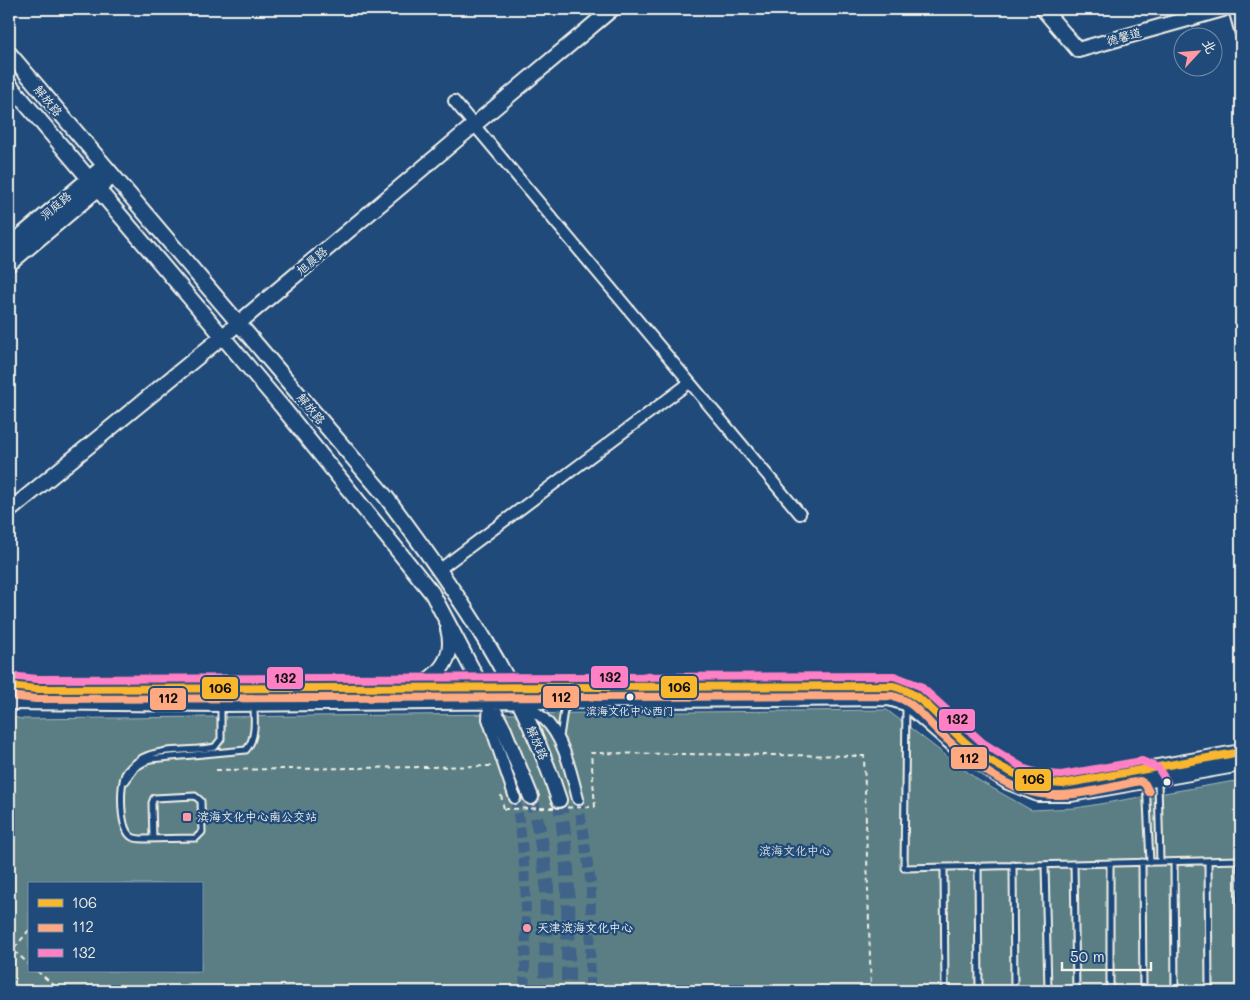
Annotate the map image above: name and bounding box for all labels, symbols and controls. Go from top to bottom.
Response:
street label: 德馨道 [1104,23,1143,49]
north arrow [1172,28,1222,78]
text: 北 [1199,36,1222,57]
street label: 解放路 [31,81,66,119]
street label: 洞庭路 [36,188,74,223]
street label: 旭晨路 [292,243,330,278]
street label: 解放路 [294,389,329,427]
line badge: 132 [590,665,629,689]
line badge: 132 [266,666,304,690]
text: 132 [599,667,621,686]
text: 132 [274,668,296,687]
line badge: 106 [660,675,698,699]
line badge: 106 [201,676,239,700]
text: 106 [667,677,691,696]
text: 106 [208,678,232,697]
line badge: 112 [542,685,580,709]
line badge: 112 [149,687,187,711]
text: 112 [551,687,571,706]
text: 112 [158,688,178,707]
marker: 滨海文化中心西门 [625,692,635,702]
place label: 滨海文化中心西门 [586,703,674,718]
line badge: 132 [938,708,976,732]
text: 132 [946,709,968,728]
street label: 解放路 [524,723,552,762]
line badge: 112 [950,746,988,770]
text: 112 [959,748,979,767]
line badge: 106 [1014,768,1052,792]
text: 106 [1021,769,1045,788]
unlabelled marker [1162,777,1172,787]
place label: 滨海文化中心南公交站 [197,808,317,824]
marker: 滨海文化中心南公交站 [181,811,193,823]
park label: 滨海文化中心 [759,842,831,858]
legend [28,882,202,972]
text: 106 [72,892,97,912]
text: 112 [72,916,94,936]
place label: 天津滨海文化中心 [537,919,633,935]
marker: 天津滨海文化中心 [521,922,533,934]
scale bar [1062,940,1151,972]
text: 132 [72,942,96,962]
text: 50 m [1070,946,1105,966]

